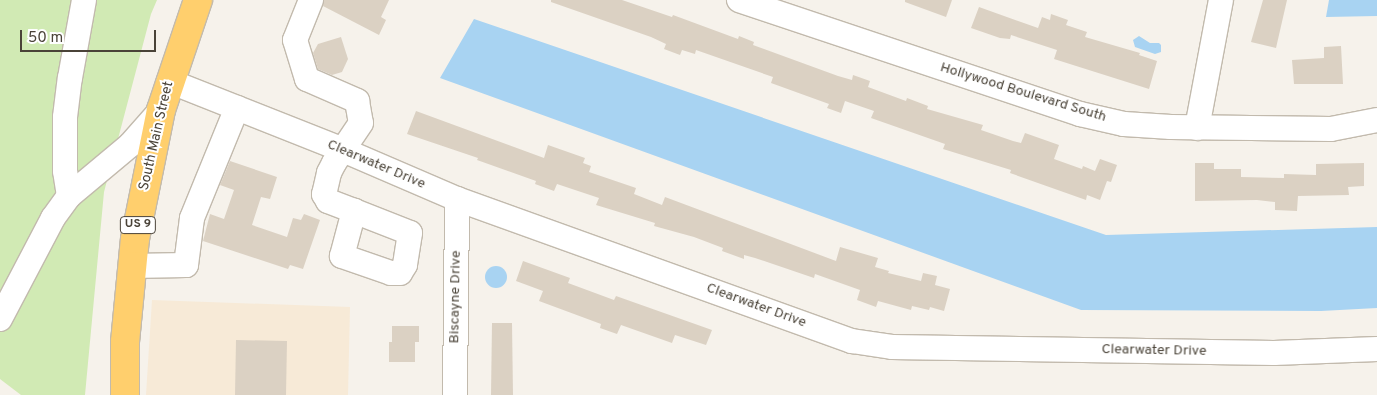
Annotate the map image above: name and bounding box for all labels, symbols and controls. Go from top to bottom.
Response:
scale bar [22,20,159,52]
text: 50 m [28,29,63,48]
street label: Hollywood Boulevard South [938,60,1108,126]
street label: South Main Street [136,80,178,192]
street label: Clearwater Drive [324,137,428,193]
road number: US 9 [119,216,157,234]
street label: Biscayne Drive [447,250,465,344]
street label: Clearwater Drive [704,280,808,332]
street label: Clearwater Drive [1101,342,1207,360]

